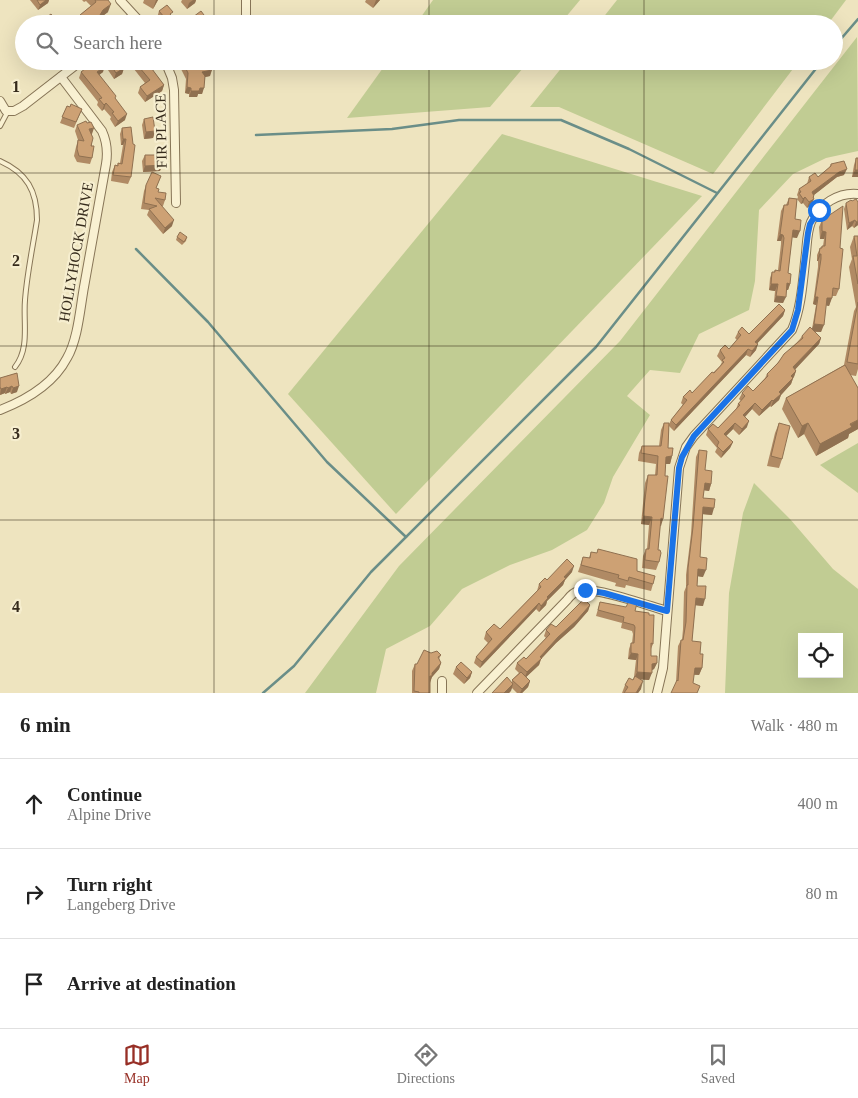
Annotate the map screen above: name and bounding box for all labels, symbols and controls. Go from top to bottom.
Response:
search box [15,15,843,70]
icon: search [33,29,61,57]
text: Search here [73,32,162,53]
text: 1 [12,78,20,95]
street label: FIR PLACE [152,94,170,168]
street label: HOLLYHOCK DRIVE [56,181,96,323]
route start [808,199,831,222]
text: 2 [12,252,20,269]
text: 3 [12,425,20,442]
route end [574,579,597,602]
text: 4 [12,598,20,615]
map controls [798,633,843,678]
button: locate [798,633,843,678]
text: 6 min [20,713,71,737]
text: Walk · 480 m [751,717,838,734]
text: Continue [67,784,142,805]
icon: ahead [20,790,48,818]
text: 400 m [798,795,838,812]
text: Alpine Drive [67,806,151,823]
text: Turn right [67,874,152,895]
icon: right [20,880,48,908]
text: 80 m [806,885,838,902]
text: Langeberg Drive [67,896,176,913]
icon: arrive [20,970,48,998]
text: Arrive at destination [67,973,236,994]
tab: Map [123,1041,151,1087]
tab: Directions [397,1041,455,1087]
tab: Saved [701,1041,735,1087]

